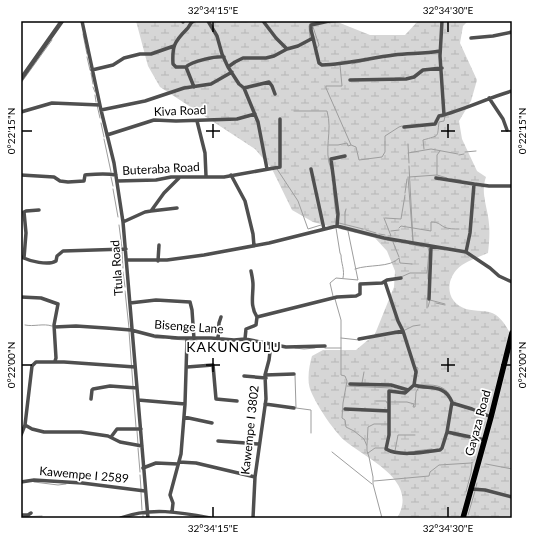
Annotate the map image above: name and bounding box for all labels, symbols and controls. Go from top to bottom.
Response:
text: 32°34'15"E [188,4,238,16]
text: 32°34'30"E [423,4,473,16]
street label: Kiva Road [153,102,207,119]
text: 0°22'15"N [5,108,17,154]
text: 0°22'15"N [516,108,528,154]
street label: Buteraba Road [122,159,200,178]
street label: Ttula Road [107,240,126,296]
street label: Bisenge Lane [154,317,224,336]
district label: KAKUNGULU [186,338,282,355]
text: 0°22'00"N [5,342,17,388]
text: 0°22'00"N [516,342,528,388]
street label: Kawempe I 3802 [237,384,262,475]
street label: Gayaza Road [462,388,494,457]
street label: Kawempe I 2589 [39,463,129,486]
text: 32°34'15"E [188,522,238,534]
text: 32°34'30"E [423,522,473,534]

